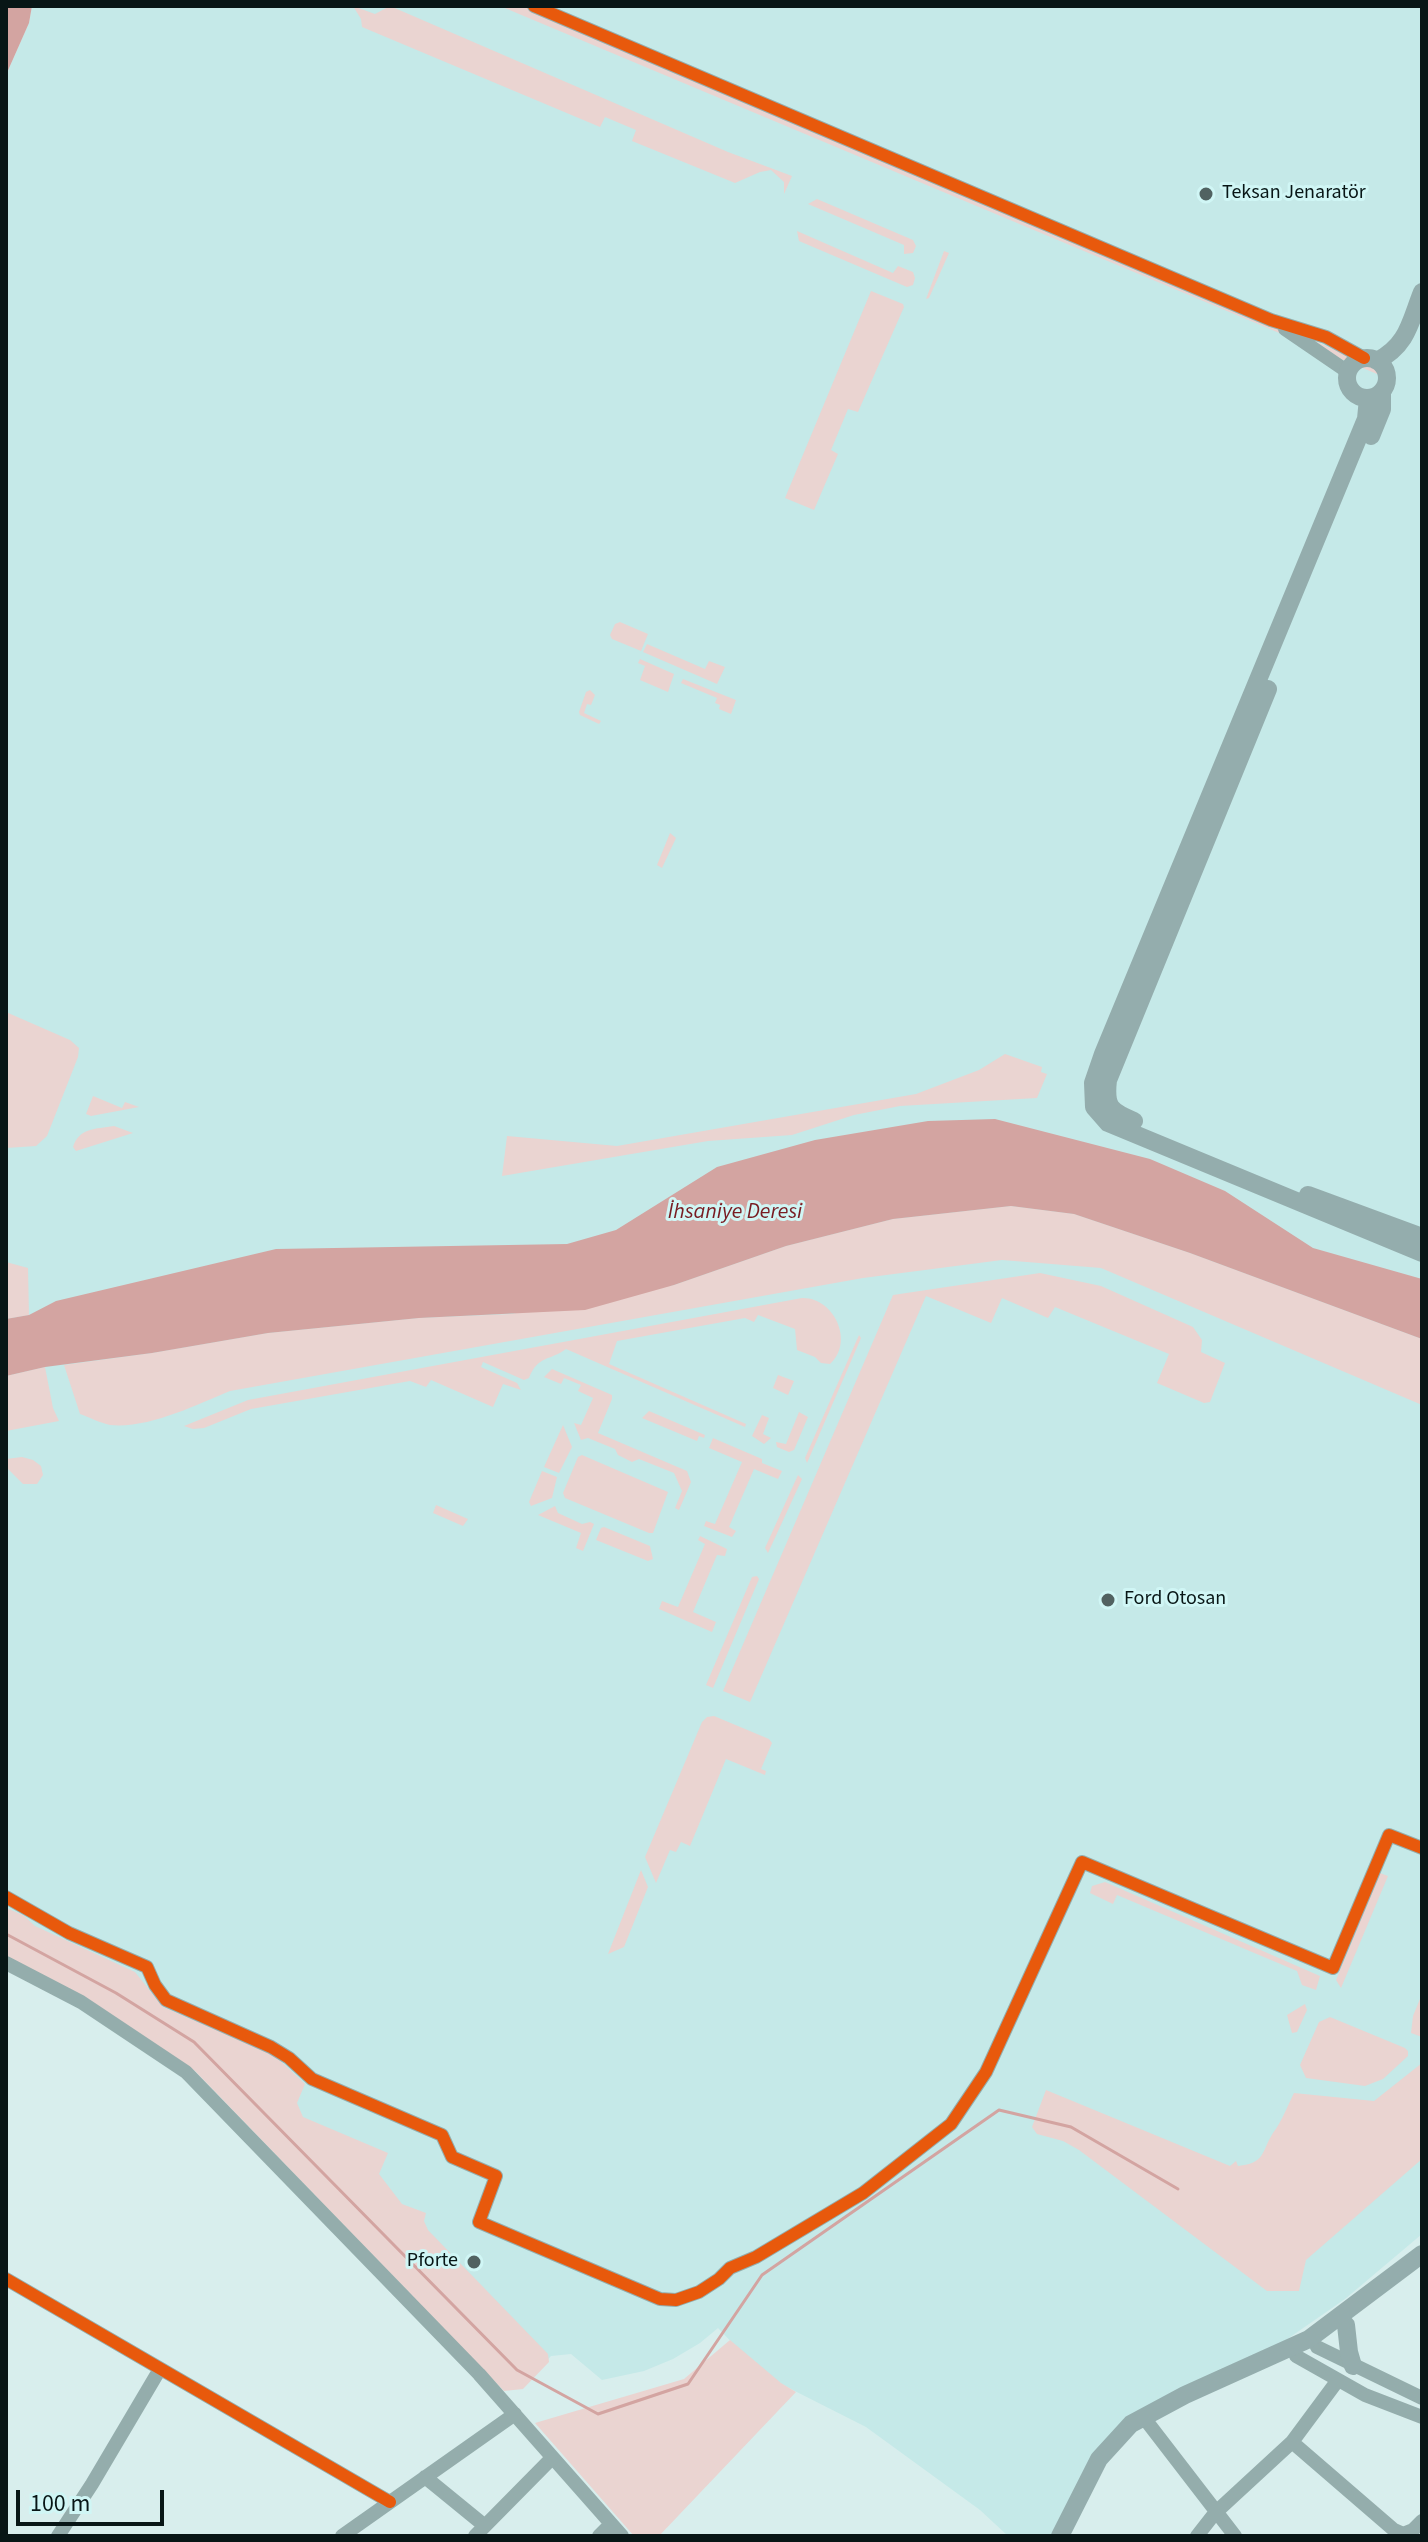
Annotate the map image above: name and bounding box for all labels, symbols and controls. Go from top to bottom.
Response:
place label: Teksan Jenaratör [1222,182,1366,206]
marker: Teksan Jenaratör [1197,185,1215,203]
water label: İhsaniye Deresi [668,1200,802,1226]
place label: Ford Otosan [1124,1588,1226,1612]
marker: Ford Otosan [1099,1591,1117,1609]
place label: Pforte [407,2250,458,2274]
marker: Pforte [465,2253,483,2271]
scale bar [20,2474,168,2524]
text: 100 m [30,2486,90,2521]

